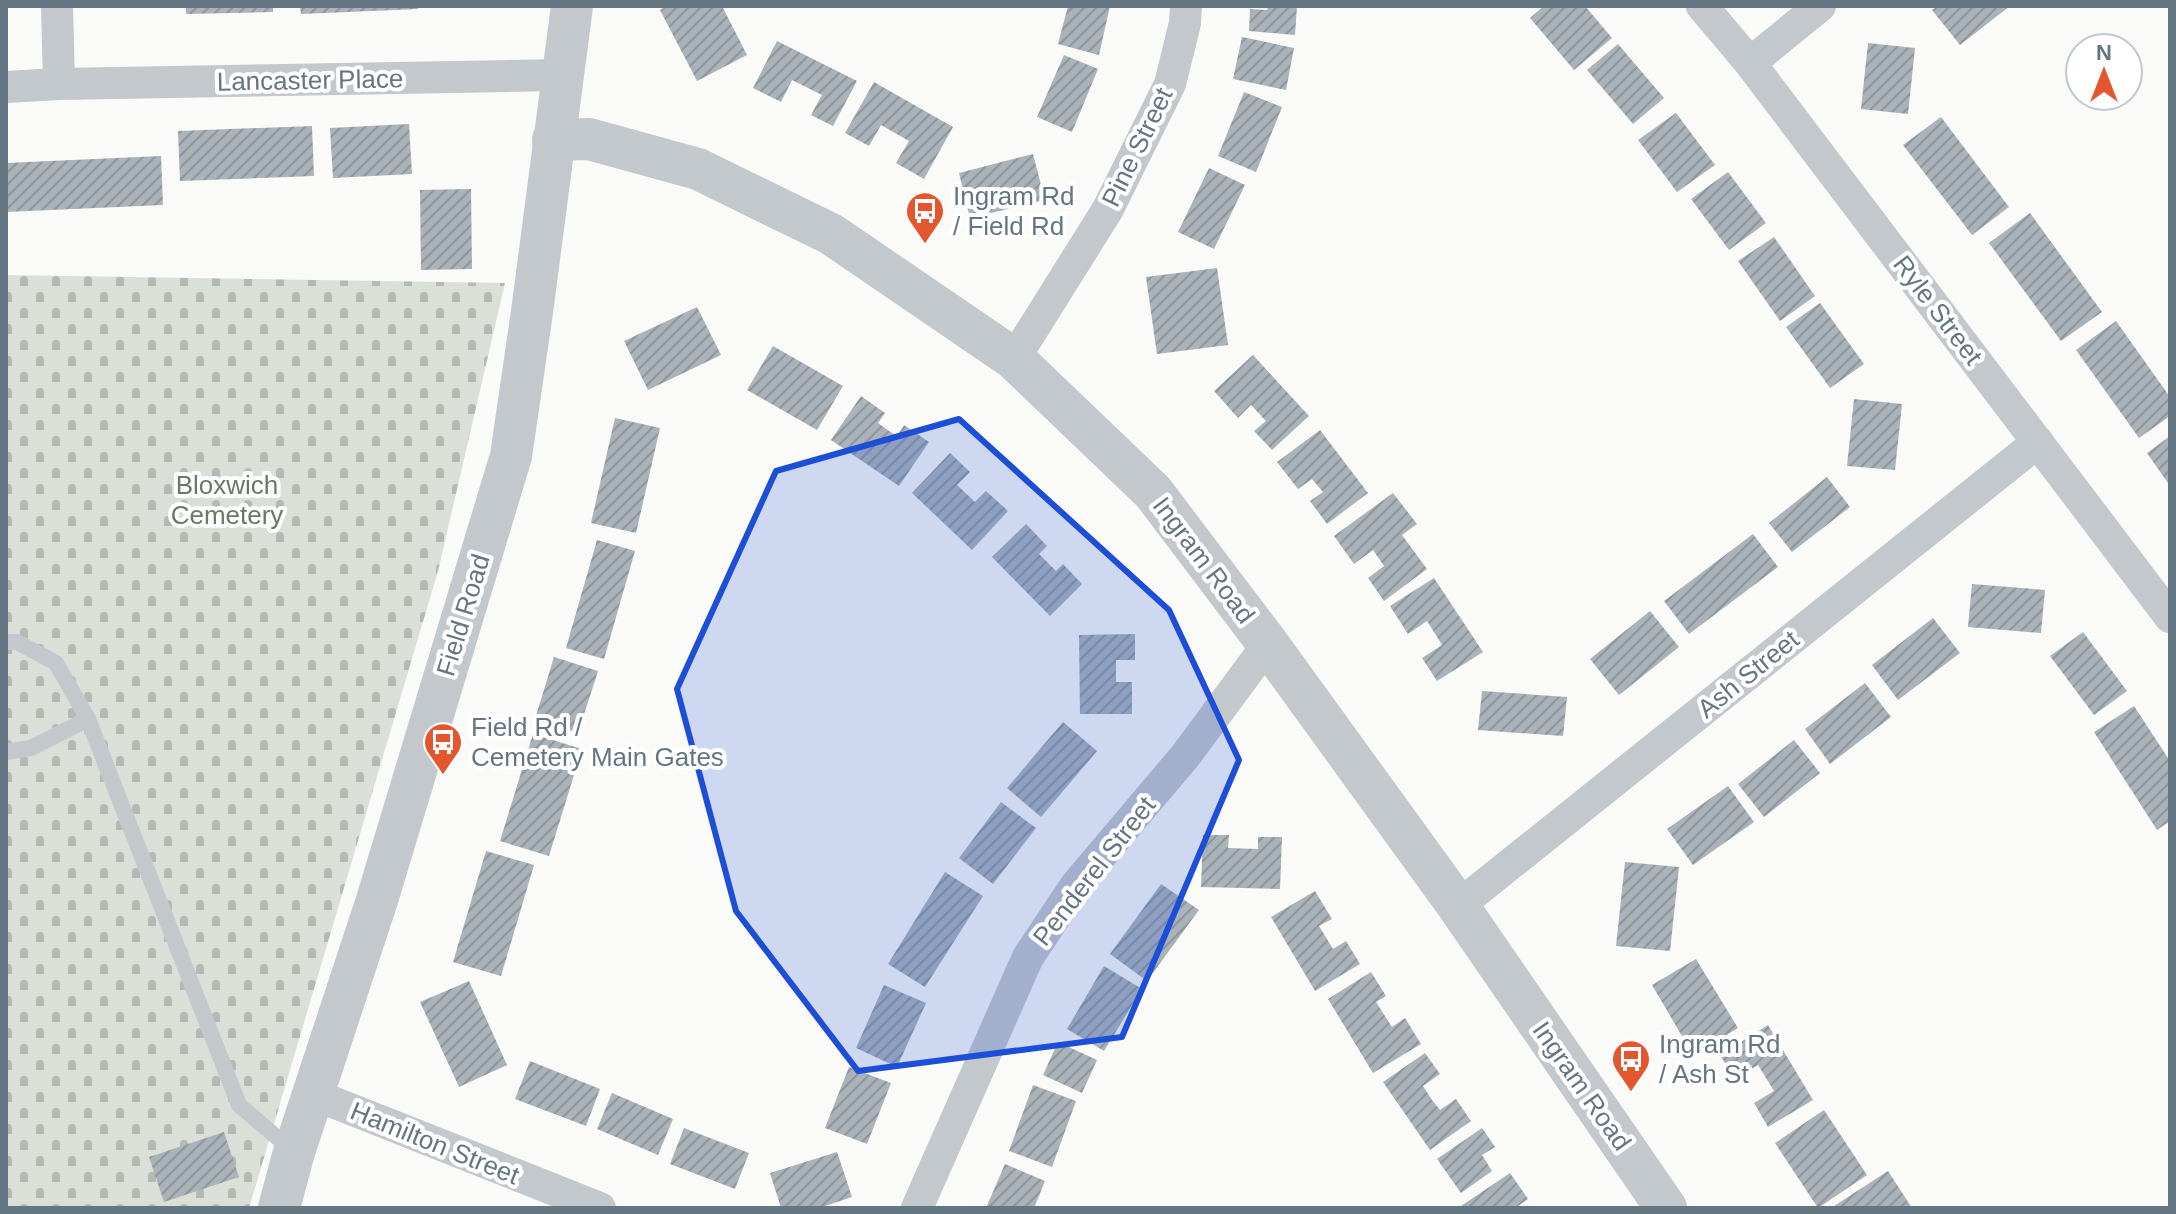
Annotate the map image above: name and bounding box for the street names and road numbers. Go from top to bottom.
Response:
street label: Lancaster Place [217,63,403,97]
street label: Pine Street [1095,82,1179,211]
street label: Ryle Street [1887,250,1989,371]
street label: Ingram Road [1147,491,1261,629]
street label: Field Road [430,550,496,680]
street label: Ash Street [1691,624,1805,724]
street label: Penderel Street [1027,790,1162,951]
street label: Ingram Road [1527,1016,1637,1156]
street label: Hamilton Street [346,1096,524,1191]

